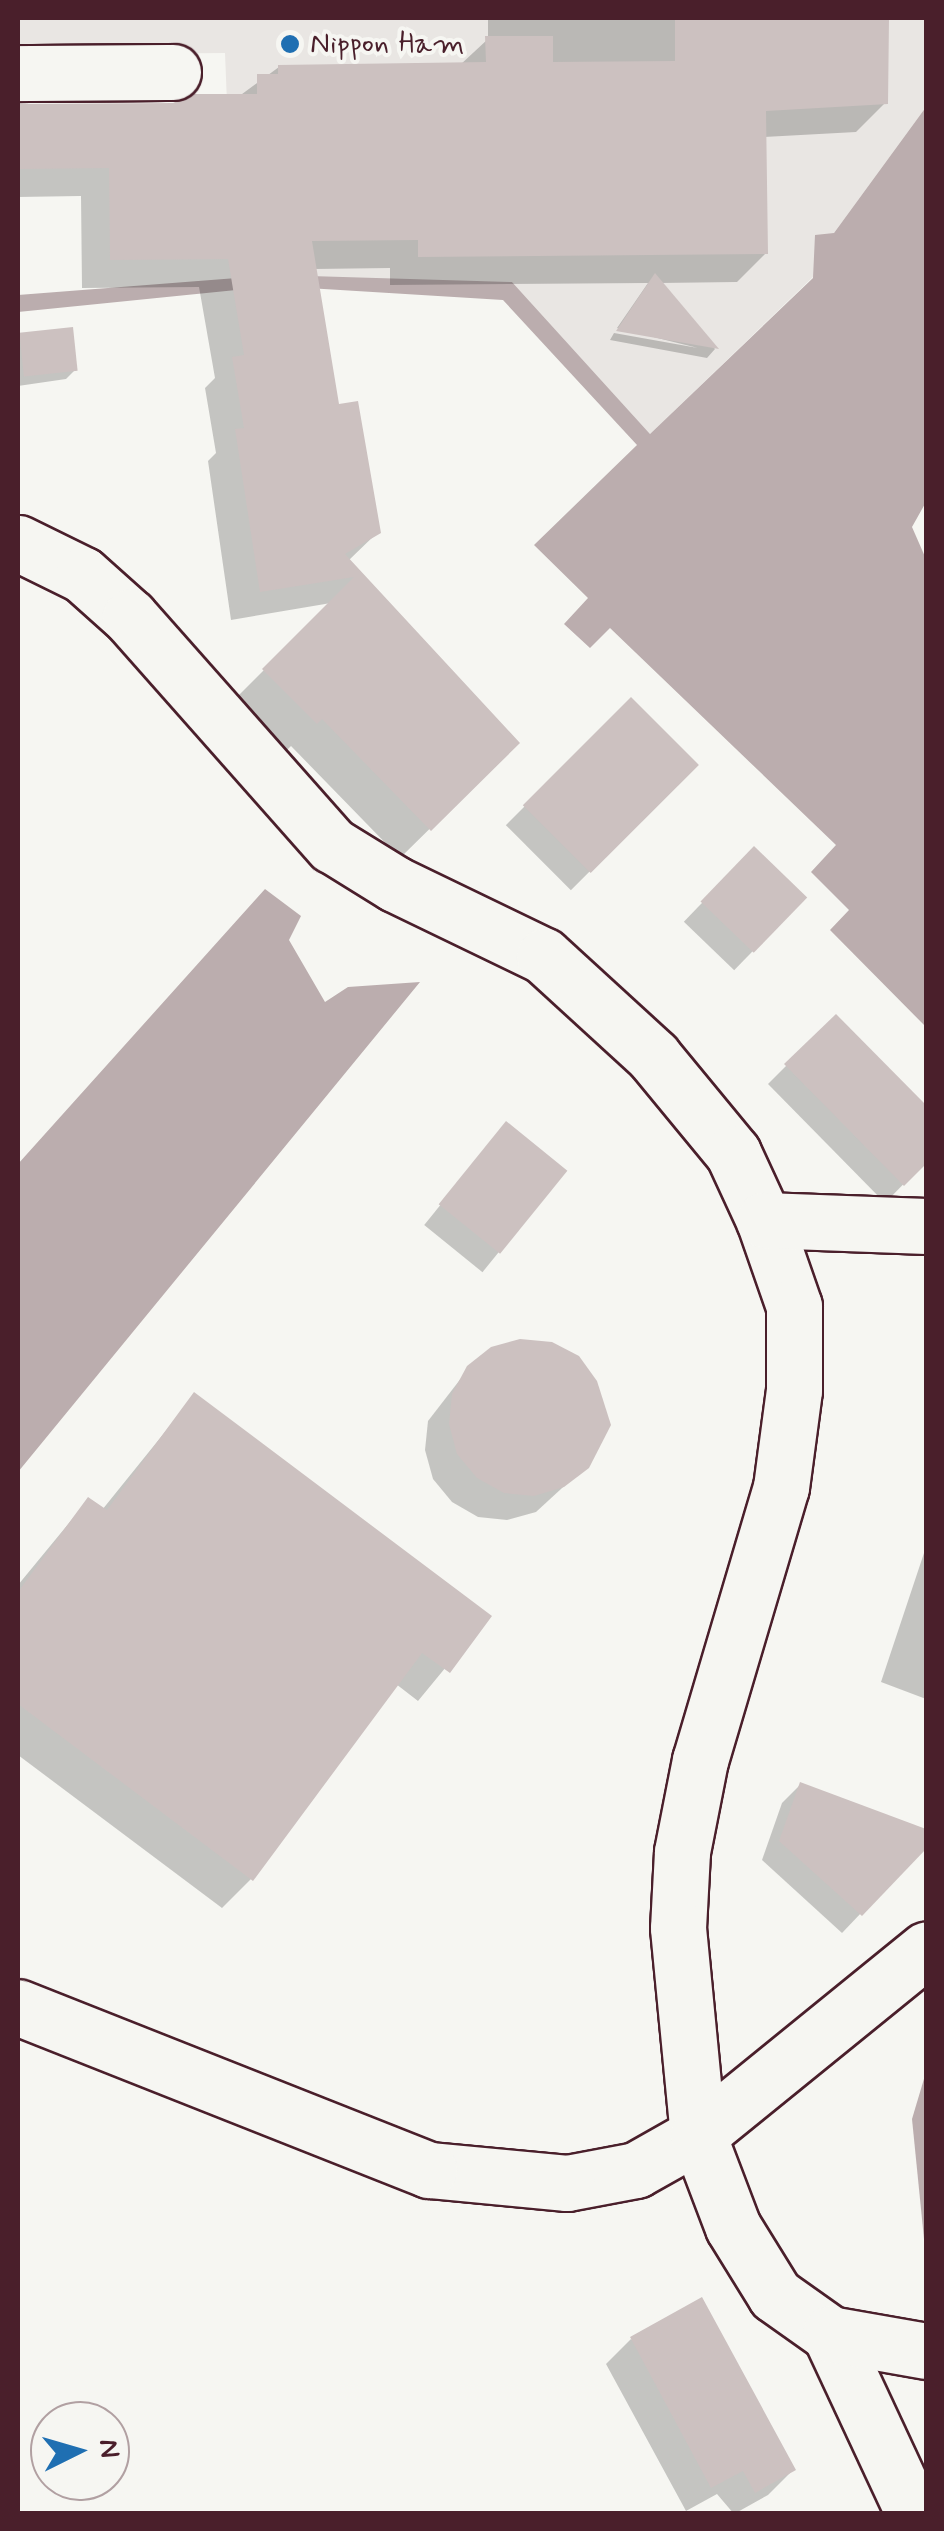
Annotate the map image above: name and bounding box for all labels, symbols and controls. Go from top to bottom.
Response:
place label: Nippon Ham [310,26,461,62]
marker: Nippon Ham [279,33,301,55]
north arrow [30,2401,130,2501]
text: N [89,2438,128,2459]

